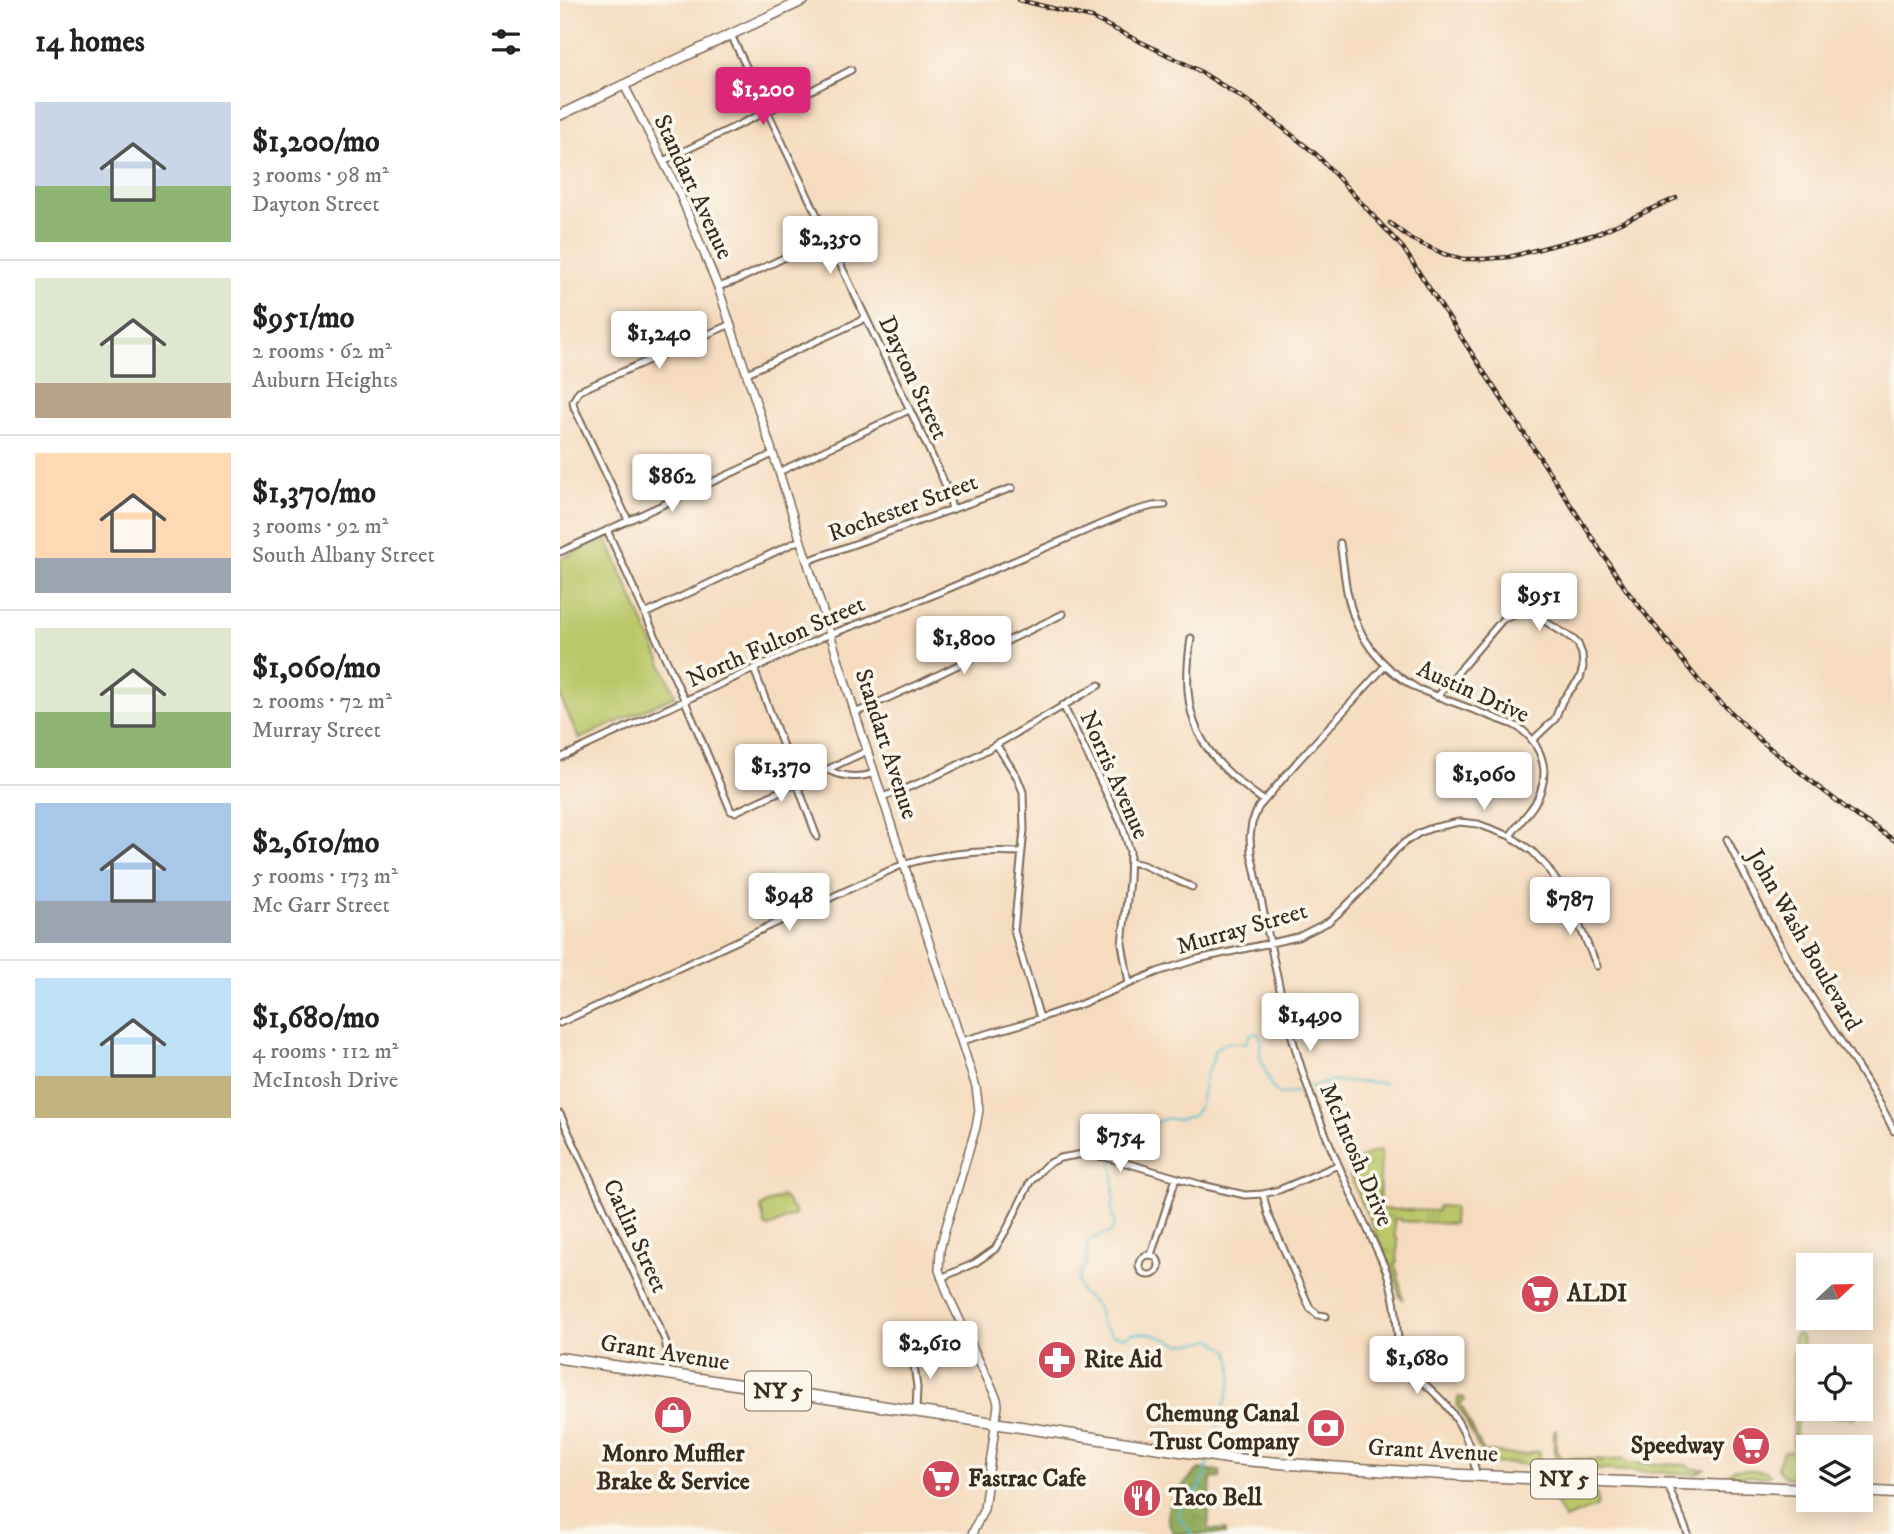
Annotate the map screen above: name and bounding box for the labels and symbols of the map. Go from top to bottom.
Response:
pin: $1,200 [706,68,820,127]
street label: Standart Avenue [646,110,740,264]
pin: $2,350 [773,216,887,276]
street label: Dayton Street [871,311,955,445]
pin: $1,240 [602,312,716,371]
pin: $862 [631,454,713,514]
street label: Rochester Street [824,467,982,549]
pin: $951 [1498,574,1580,633]
street label: North Fulton Street [682,589,870,695]
pin: $1,800 [907,616,1021,676]
street label: Austin Drive [1412,654,1534,730]
street label: Standart Avenue [848,665,924,823]
street label: Norris Avenue [1072,706,1156,844]
pin: $1,370 [724,744,838,804]
pin: $1,060 [1427,752,1541,812]
street label: John Wash Boulevard [1739,842,1868,1036]
pin: $948 [748,874,830,933]
pin: $787 [1529,878,1611,937]
street label: Murray Street [1173,896,1311,962]
pin: $1,490 [1253,993,1367,1053]
street label: McIntosh Drive [1312,1079,1400,1231]
pin: $754 [1079,1114,1161,1174]
street label: Catlin Street [596,1175,674,1298]
north arrow [1796,1253,1872,1330]
supermarket icon: ALDI [1519,1273,1561,1315]
place label: ALDI [1566,1279,1627,1309]
pin: $2,610 [873,1322,987,1381]
street label: Grant Avenue [598,1328,732,1378]
pin: $1,680 [1360,1336,1474,1396]
pharmacy icon: Rite Aid [1036,1339,1078,1381]
place label: Rite Aid [1084,1345,1163,1375]
road number: NY 5 [745,1372,811,1410]
shop icon: Monro Muffler Brake & Service [652,1394,694,1436]
place label: Chemung Canal Trust Company [1146,1399,1300,1457]
bank icon: Chemung Canal Trust Company [1305,1407,1347,1449]
supermarket icon: Speedway [1730,1425,1772,1467]
place label: Speedway [1631,1431,1725,1461]
street label: Grant Avenue [1367,1433,1499,1469]
place label: Monro Muffler Brake & Service [596,1439,750,1497]
supermarket icon: Fastrac Cafe [920,1458,962,1500]
road number: NY 5 [1531,1460,1597,1498]
place label: Fastrac Cafe [968,1464,1086,1494]
restaurant icon: Taco Bell [1121,1477,1163,1519]
place label: Taco Bell [1168,1483,1263,1513]

